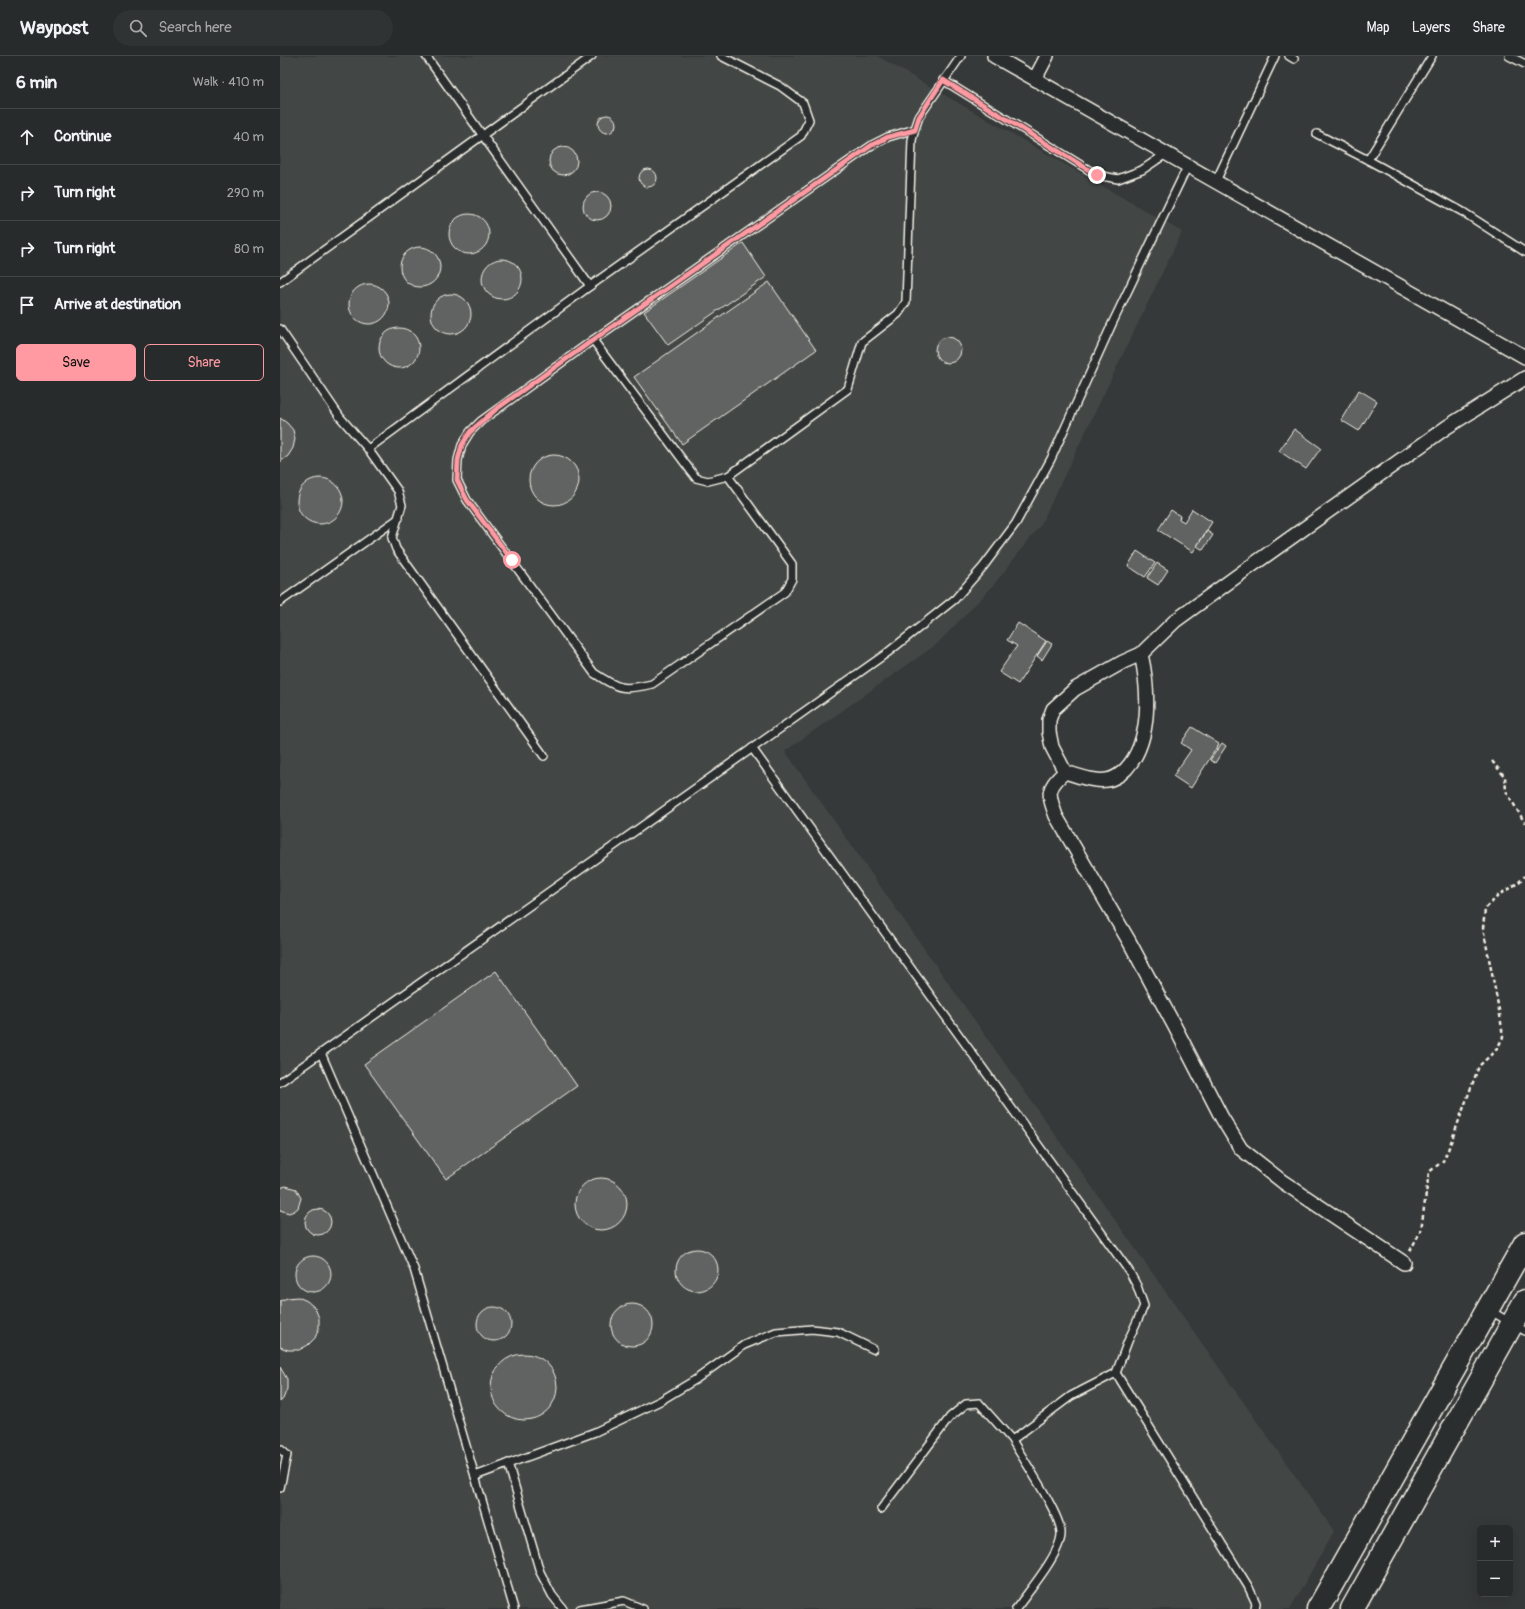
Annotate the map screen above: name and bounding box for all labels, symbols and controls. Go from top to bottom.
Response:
search box [113,10,393,46]
text: Waypost [20,16,89,40]
icon: search [127,17,149,39]
text: Search here [159,18,232,37]
text: Map [1367,19,1390,36]
text: Layers [1412,19,1450,36]
text: Share [1472,19,1505,36]
text: 6 min [16,72,57,93]
text: Walk · 410 m [193,74,264,90]
icon: ahead [16,126,38,148]
text: Continue [54,127,112,146]
text: 40 m [233,129,264,145]
route end [1088,166,1106,184]
icon: right [16,182,38,204]
text: Turn right [54,183,115,202]
text: 290 m [227,185,264,201]
icon: right [16,238,38,260]
text: Turn right [54,239,115,258]
text: 80 m [234,241,264,257]
icon: arrive [16,294,38,316]
text: Arrive at destination [54,295,181,314]
button: Save [16,344,136,381]
button: Share [144,344,264,381]
route start [503,551,521,569]
map controls [1477,1525,1513,1597]
button: + [1477,1525,1513,1561]
button: − [1477,1561,1513,1597]

